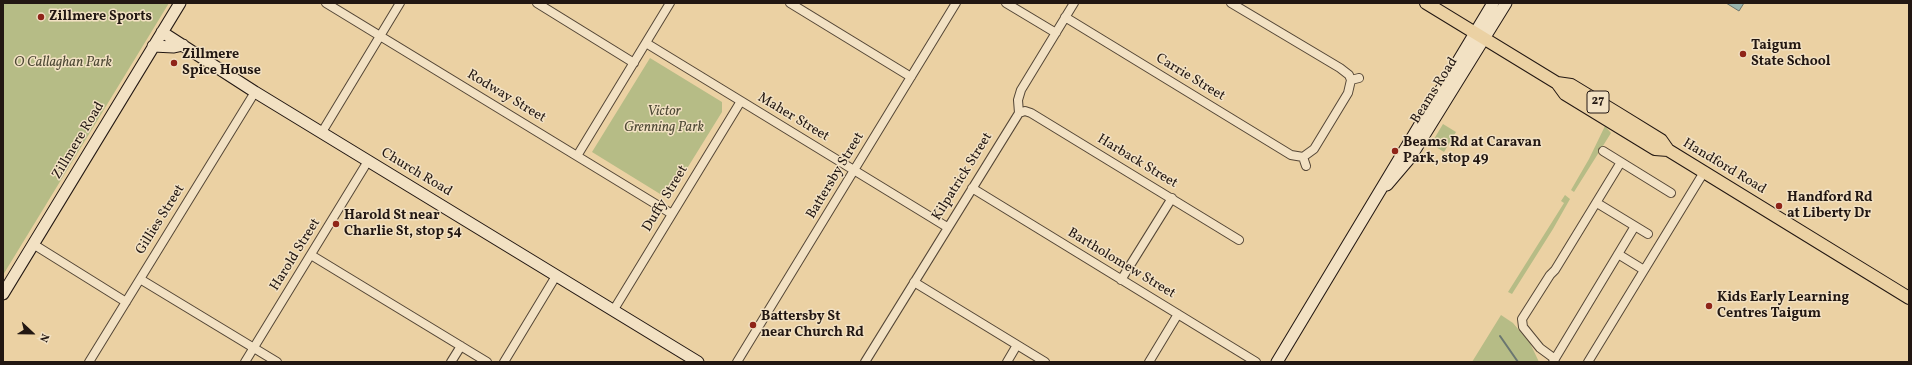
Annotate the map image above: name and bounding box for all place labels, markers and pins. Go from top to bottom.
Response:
place label: Zillmere Sports [49,9,152,25]
marker: Zillmere Sports [36,12,46,22]
place label: Taigum State School [1751,38,1830,70]
place label: Zillmere Spice House [182,47,261,80]
marker: Taigum State School [1738,49,1748,59]
marker: Zillmere Spice House [169,58,179,68]
place label: Beams Rd at Caravan Park, stop 49 [1403,135,1541,168]
marker: Beams Rd at Caravan Park, stop 49 [1390,146,1400,156]
place label: Handford Rd at Liberty Dr [1787,190,1873,222]
marker: Handford Rd at Liberty Dr [1774,201,1784,211]
place label: Harold St near Charlie St, stop 54 [344,208,462,240]
marker: Harold St near Charlie St, stop 54 [331,219,341,229]
place label: Kids Early Learning Centres Taigum [1717,290,1849,322]
marker: Kids Early Learning Centres Taigum [1704,301,1714,311]
place label: Battersby St near Church Rd [761,309,864,342]
marker: Battersby St near Church Rd [748,320,758,330]

